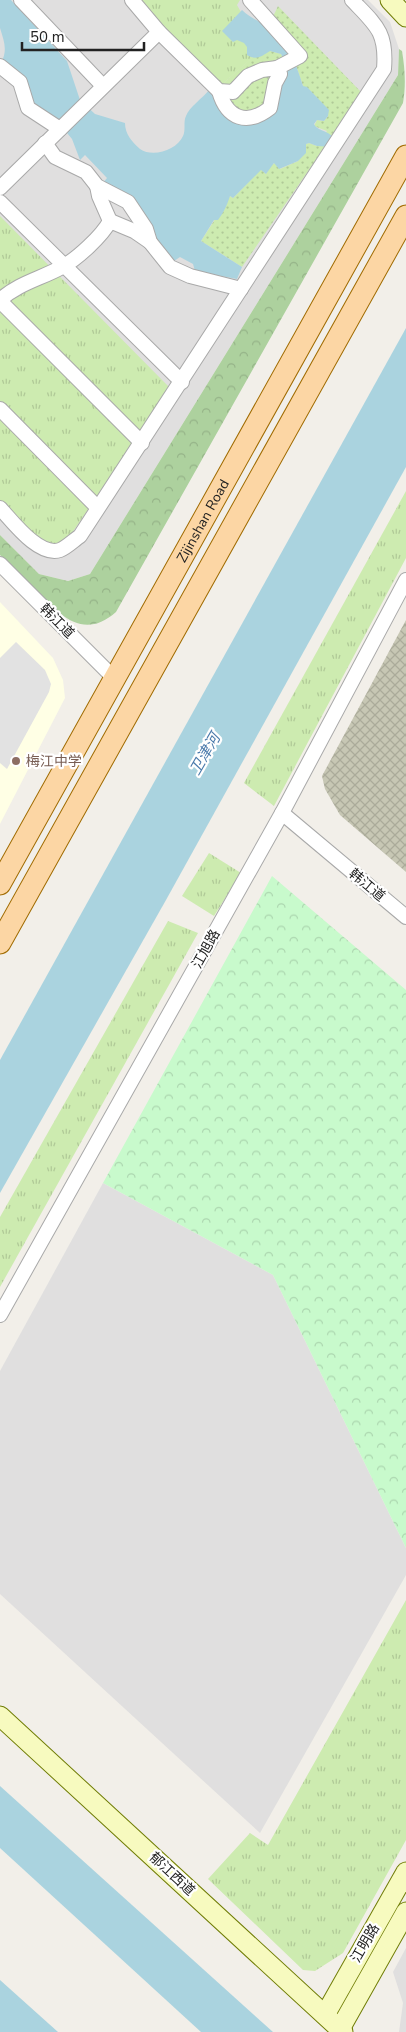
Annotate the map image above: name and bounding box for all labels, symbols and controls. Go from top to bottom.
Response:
scale bar [22,20,145,52]
text: 50 m [30,27,65,47]
street label: Zijinshan Road [172,476,233,566]
street label: 韩江道 [35,599,79,643]
water label: 卫津河 [185,727,226,778]
place label: 梅江中学 [26,752,82,771]
marker: 梅江中学 [10,755,22,767]
street label: 韩江道 [345,864,389,906]
street label: 江旭路 [188,926,224,972]
street label: 郁江西道 [145,1848,199,1900]
street label: 江明路 [346,1920,384,1966]

